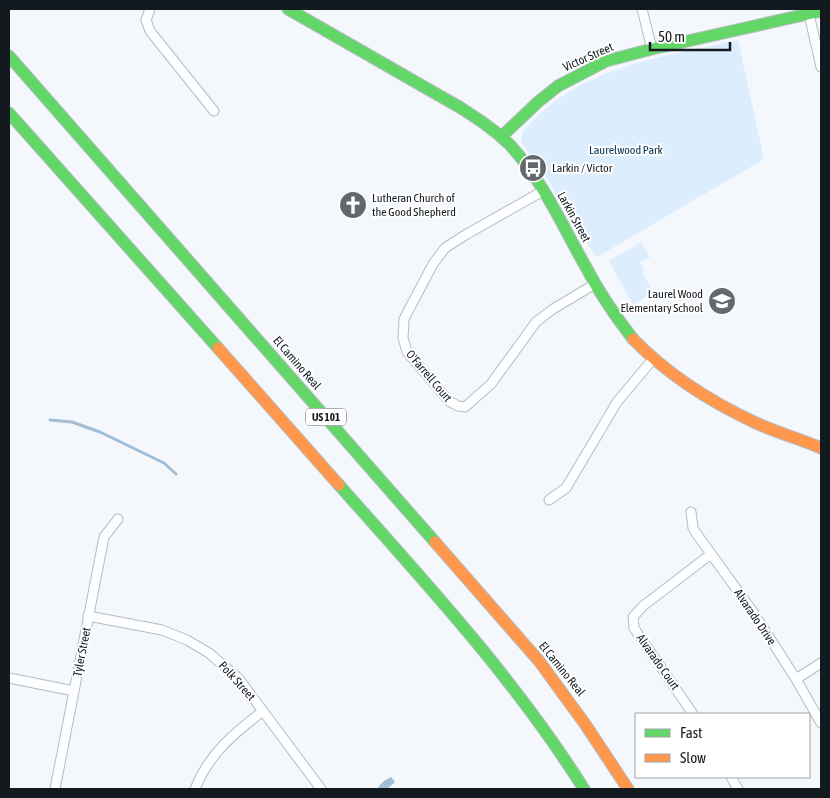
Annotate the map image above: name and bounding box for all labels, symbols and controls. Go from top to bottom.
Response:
scale bar [650,20,730,52]
text: 50 m [658,28,685,45]
street label: Victor Street [561,39,616,74]
park label: Laurelwood Park [589,143,664,157]
bus stop icon: Larkin / Victor [518,153,548,183]
place label: Larkin / Victor [552,161,613,175]
street label: Larkin Street [554,189,594,245]
church icon: Lutheran Church of the Good Shepherd [338,190,368,220]
place label: Lutheran Church of the Good Shepherd [372,191,456,219]
school or university icon: Laurel Wood Elementary School [707,286,737,316]
place label: Laurel Wood Elementary School [621,287,704,315]
street label: El Camino Real [270,334,324,393]
street label: O'Farrell Court [403,347,455,405]
road number: US 101 [306,408,346,426]
street label: Alvarado Drive [731,586,779,648]
street label: Tyler Street [70,626,94,678]
street label: Alvarado Court [634,631,683,693]
street label: El Camino Real [536,639,589,700]
street label: Polk Street [216,659,259,704]
legend [635,713,810,778]
text: Fast [680,724,702,741]
text: Slow [680,749,706,766]

